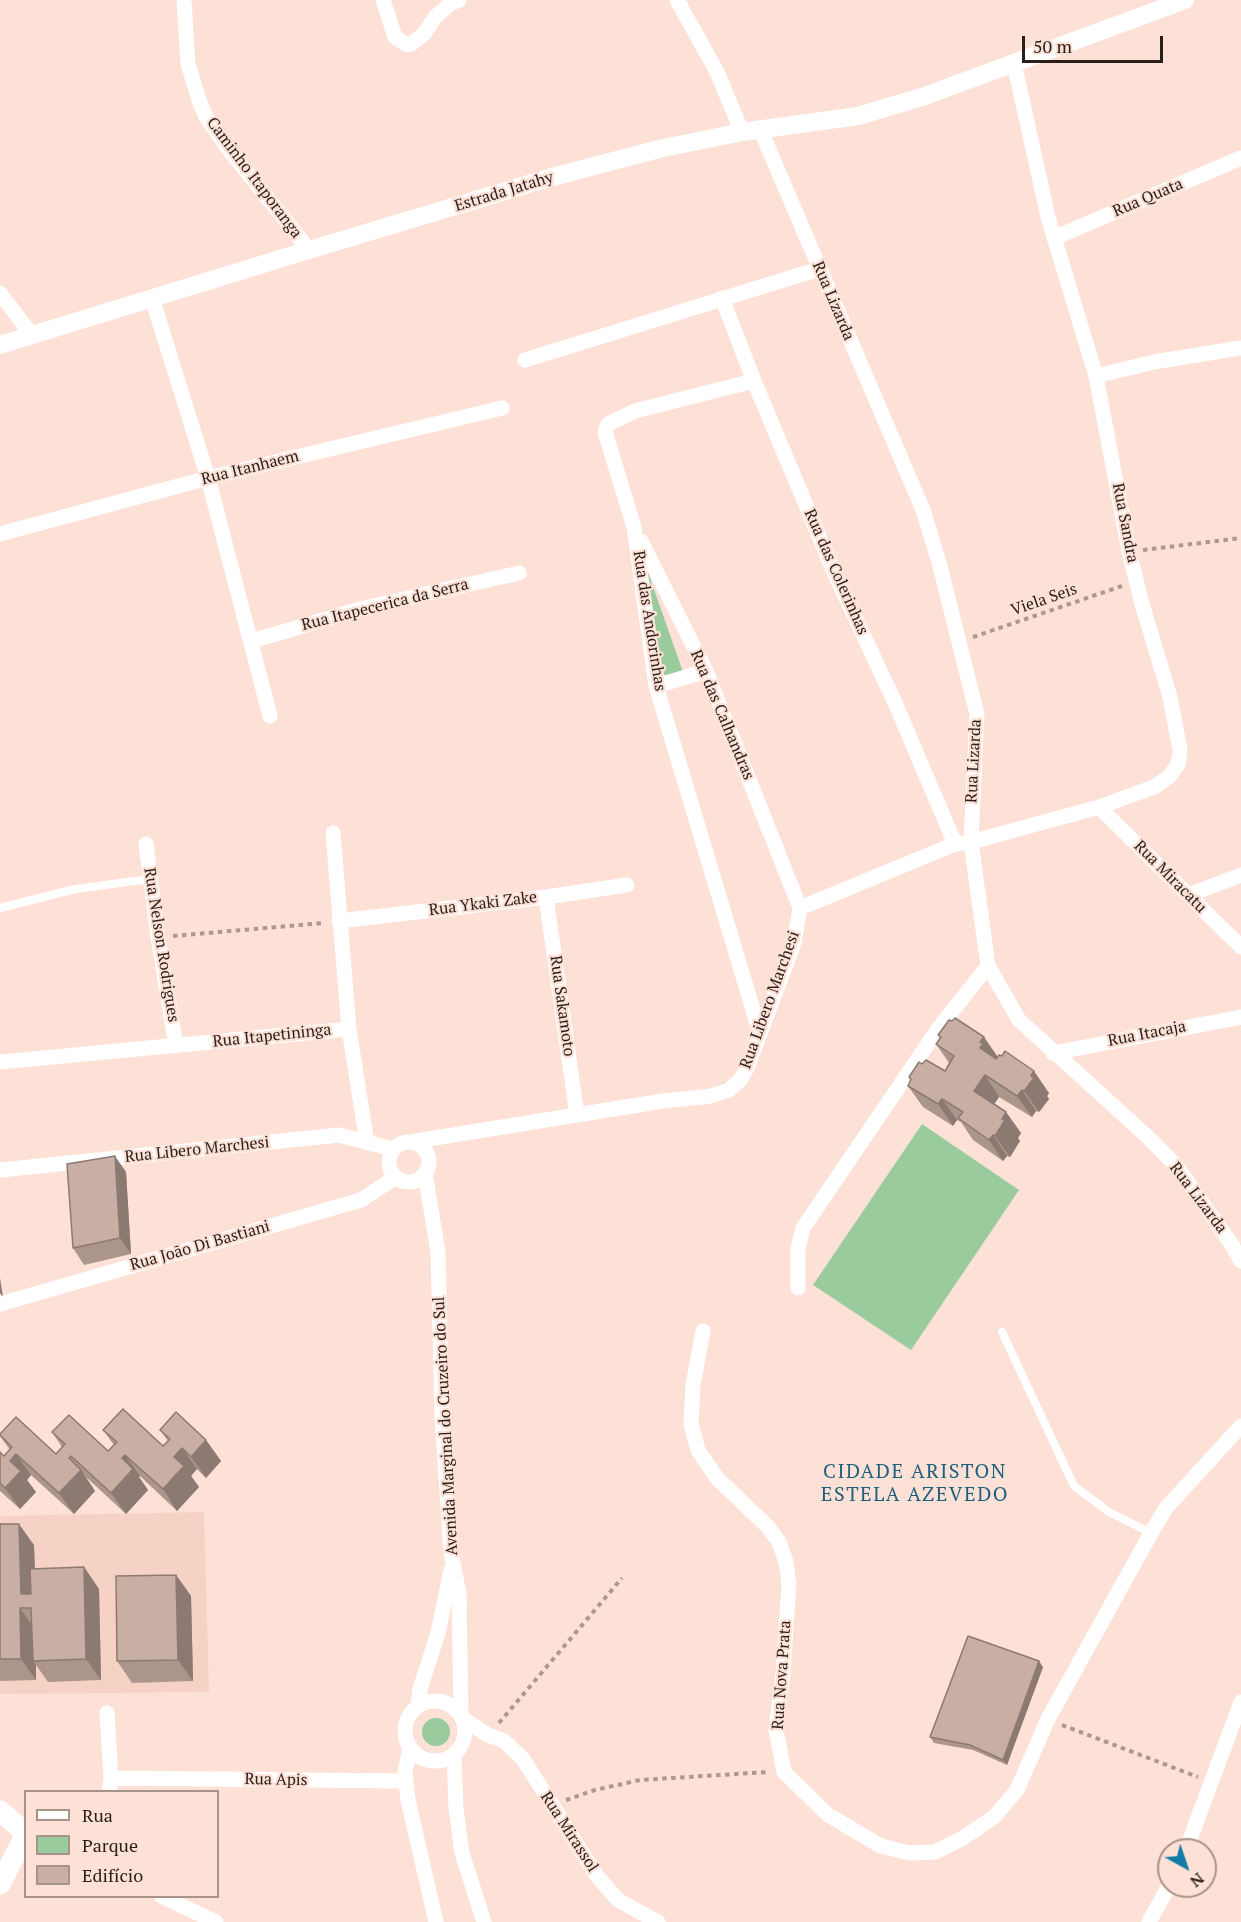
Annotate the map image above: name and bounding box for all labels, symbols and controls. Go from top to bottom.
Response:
scale bar [1025,24,1166,62]
text: 50 m [1033,34,1072,58]
street label: Caminho Itaporanga [202,114,306,242]
street label: Estrada Jatahy [452,168,556,216]
street label: Rua Quata [1110,175,1186,221]
street label: Rua Lizarda [808,259,858,343]
street label: Rua Itanhaem [199,447,301,489]
street label: Rua Sandra [1108,482,1142,564]
street label: Rua das Colerinhas [800,506,872,638]
street label: Rua das Andorinhas [628,549,670,693]
street label: Rua Itapecerica da Serra [299,575,471,635]
street label: Viela Seis [1008,580,1080,620]
street label: Rua das Calhandras [686,647,758,783]
street label: Rua Lizarda [962,719,986,803]
street label: Rua Miracatu [1130,837,1210,917]
street label: Rua Nelson Rodrigues [139,866,183,1024]
street label: Rua Ykaki Zake [428,888,538,920]
street label: Rua Libero Marchesi [736,928,804,1072]
street label: Rua Sakamoto [545,954,579,1058]
street label: Rua Itacaja [1106,1017,1188,1051]
street label: Rua Itapetininga [212,1020,332,1052]
street label: Rua Libero Marchesi [124,1133,270,1167]
street label: Rua Lizarda [1165,1159,1231,1237]
street label: Rua João Di Bastiani [128,1217,272,1275]
street label: Avenida Marginal do Cruzeiro do Sul [430,1296,462,1556]
district label: CIDADE ARISTON ESTELA AZEVEDO [821,1460,1009,1507]
street label: Rua Nova Prata [769,1620,795,1730]
street label: Rua Apis [244,1770,308,1790]
street label: Rua Mirassol [536,1788,602,1876]
legend [24,1790,219,1898]
text: Rua [82,1803,113,1827]
text: Parque [82,1833,138,1857]
north arrow [1157,1838,1217,1898]
text: Edifício [82,1863,143,1887]
text: N [1186,1868,1209,1893]

